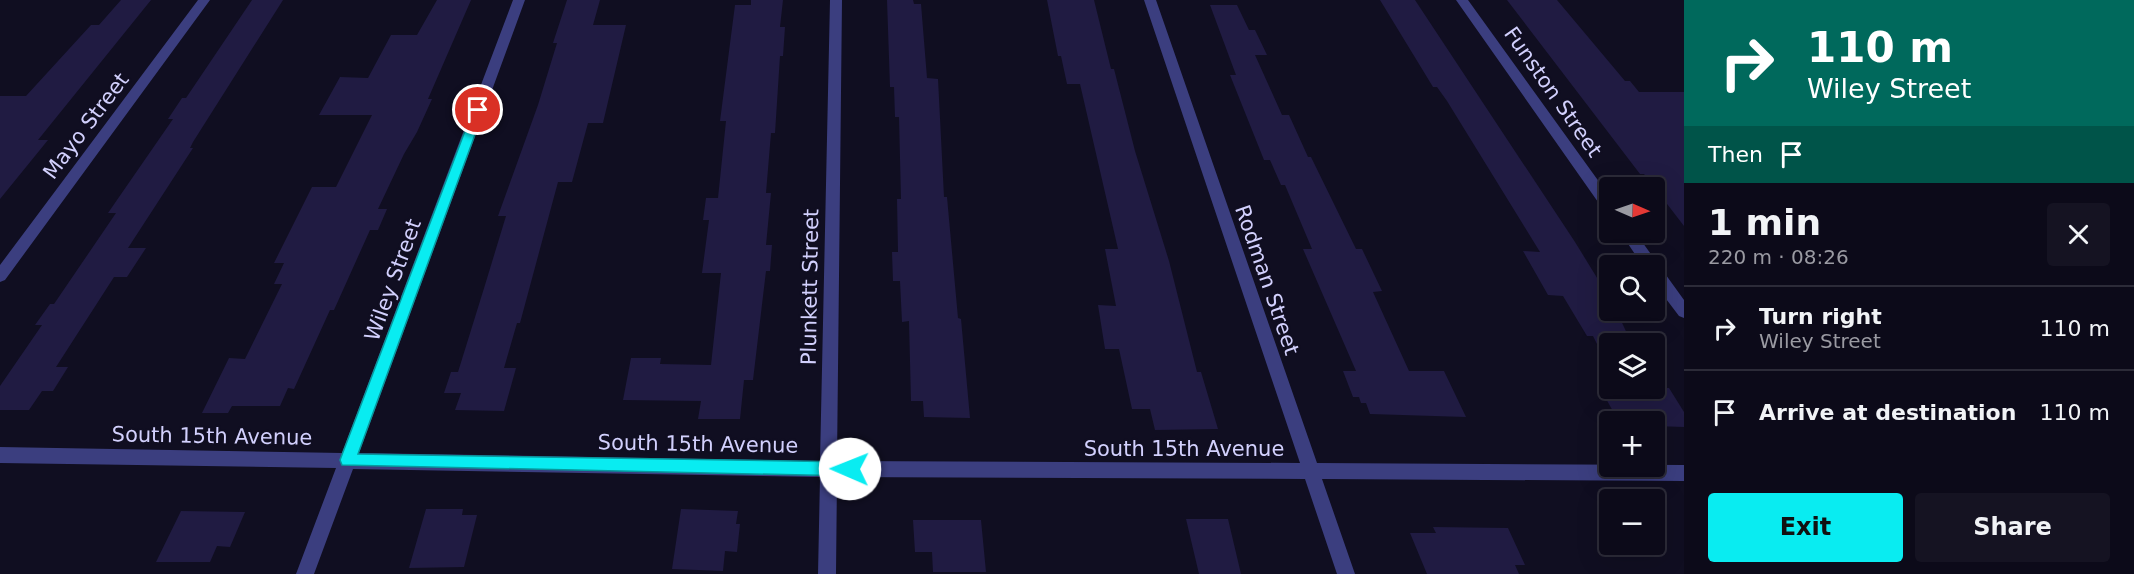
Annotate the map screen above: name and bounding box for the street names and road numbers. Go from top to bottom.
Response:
street label: Funston Street [1499,22,1607,162]
street label: Mayo Street [38,68,134,184]
street label: Rodman Street [1230,202,1304,358]
street label: Plunkett Street [797,209,823,365]
street label: Wiley Street [360,216,426,344]
street label: South 15th Avenue [111,422,313,450]
street label: South 15th Avenue [597,430,799,458]
street label: South 15th Avenue [1084,437,1284,461]

